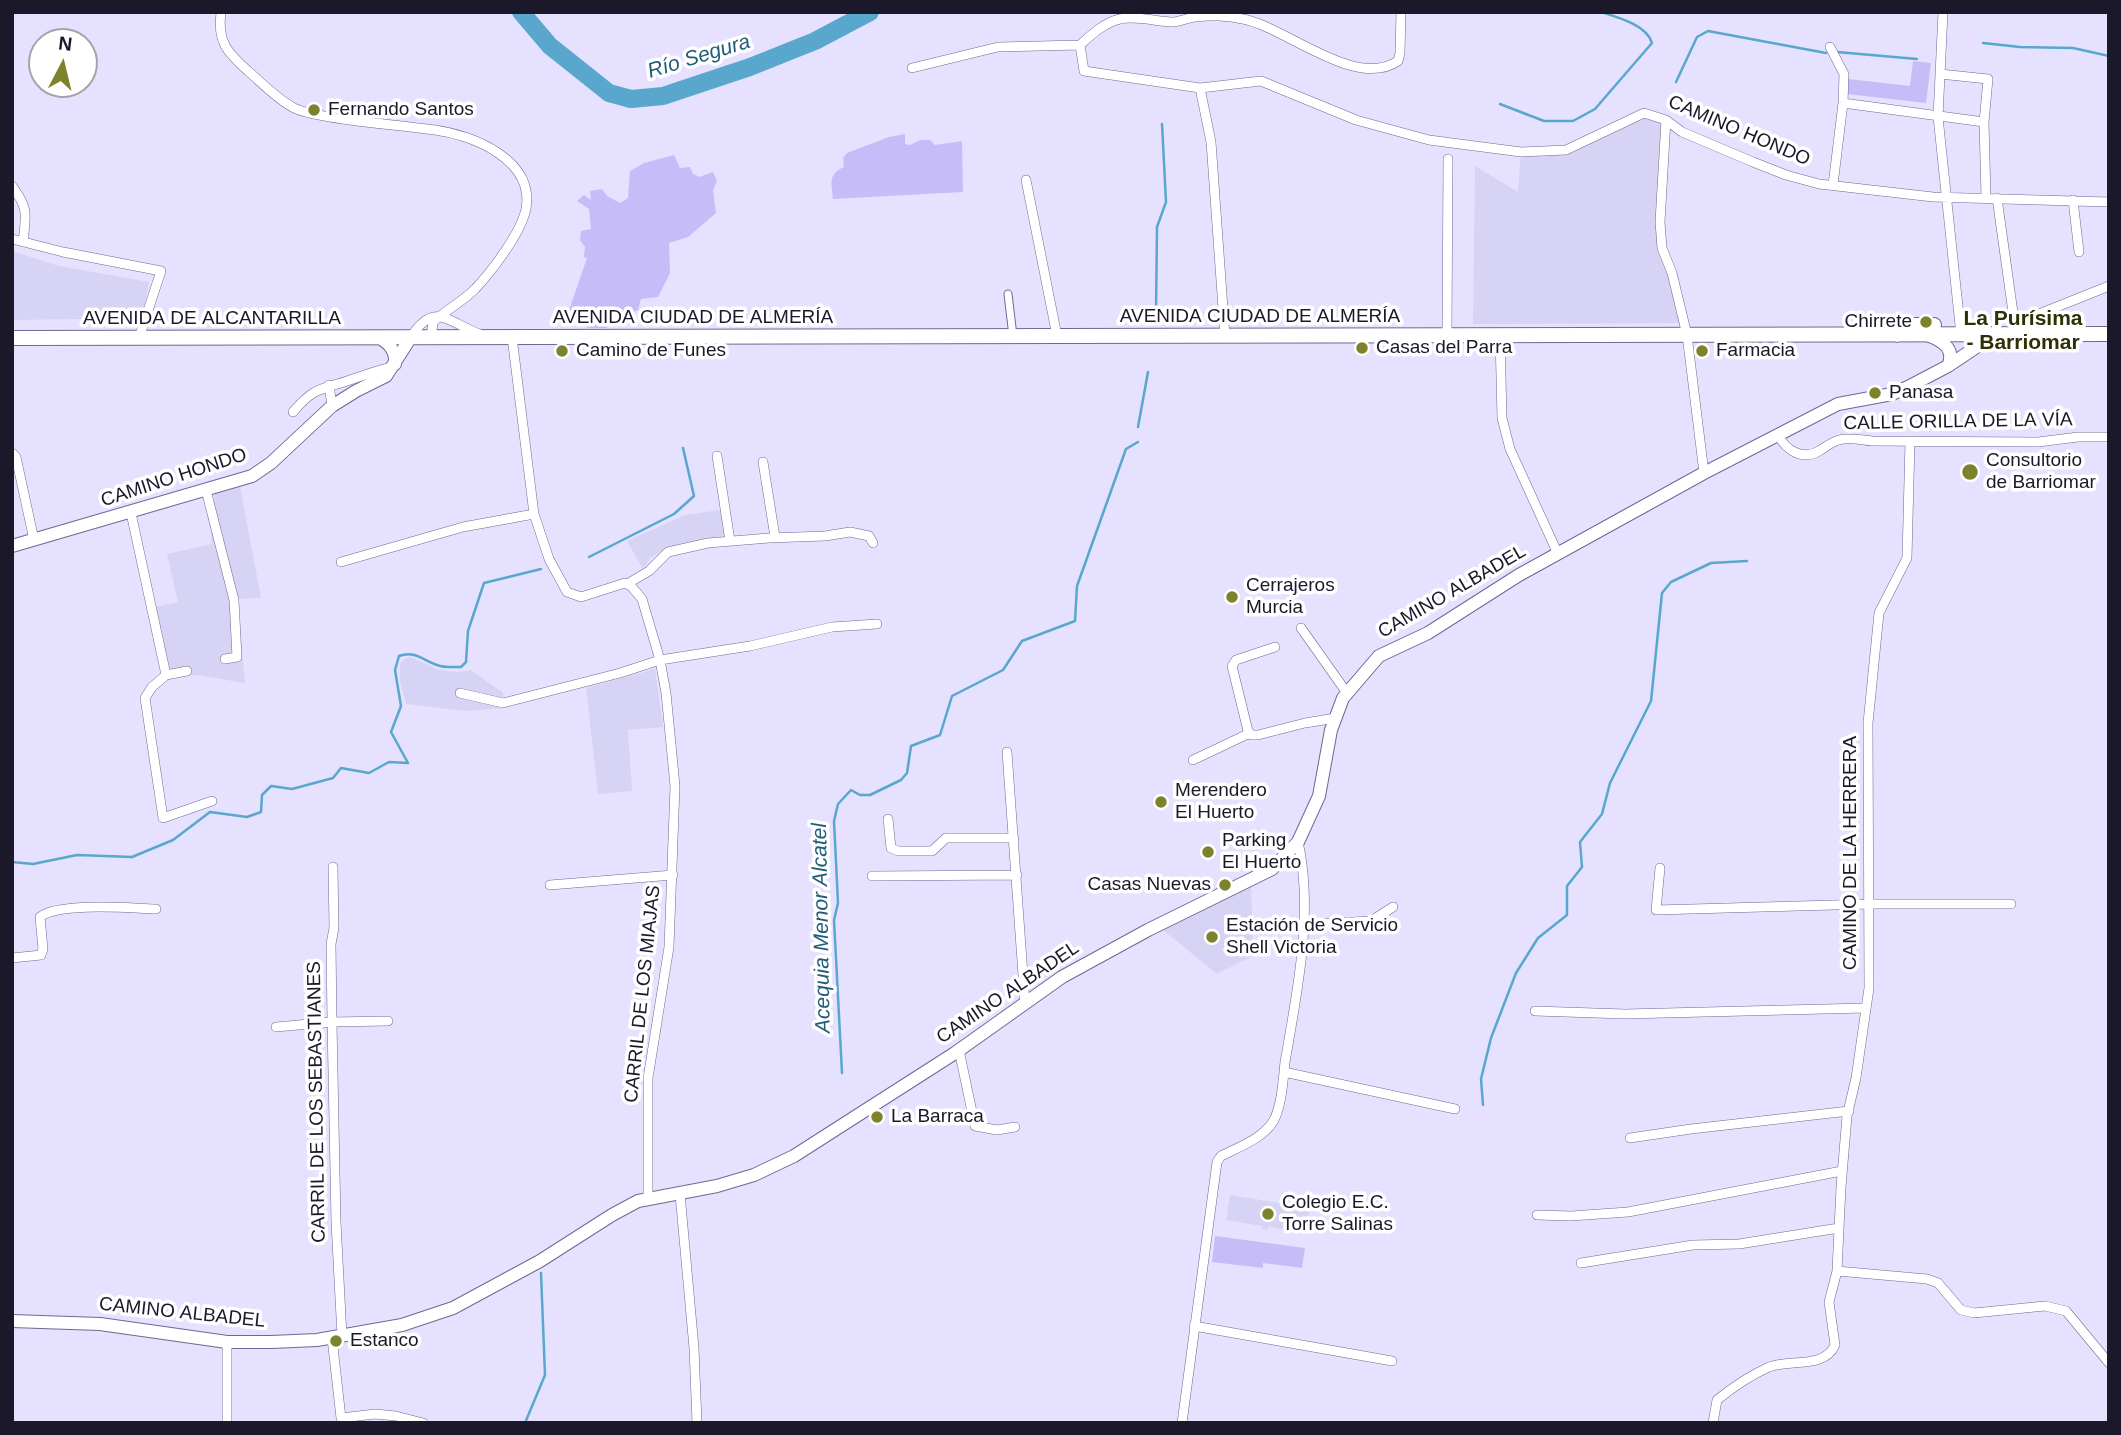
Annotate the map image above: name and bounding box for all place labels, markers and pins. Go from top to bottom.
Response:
place label: Fernando Santos [328,99,474,121]
marker: Fernando Santos [306,102,322,118]
place label: Chirrete [1844,311,1912,333]
marker: Chirrete [1918,314,1934,330]
place label: Casas del Parra [1376,337,1512,359]
place label: Camino de Funes [576,340,726,362]
marker: Casas del Parra [1354,340,1370,356]
place label: Farmacia [1716,340,1795,362]
marker: Camino de Funes [554,343,570,359]
marker: Farmacia [1694,343,1710,359]
place label: Panasa [1889,382,1953,404]
marker: Panasa [1867,385,1883,401]
place label: Consultorio de Barriomar [1986,450,2096,494]
marker: Consultorio de Barriomar [1960,462,1980,482]
place label: Cerrajeros Murcia [1246,575,1335,619]
marker: Cerrajeros Murcia [1224,589,1240,605]
place label: Merendero El Huerto [1175,780,1267,824]
marker: Merendero El Huerto [1153,794,1169,810]
place label: Parking El Huerto [1222,830,1301,874]
marker: Parking El Huerto [1200,844,1216,860]
place label: Casas Nuevas [1087,874,1211,896]
marker: Casas Nuevas [1217,877,1233,893]
place label: Estación de Servicio Shell Victoria [1226,915,1398,959]
marker: Estación de Servicio Shell Victoria [1204,929,1220,945]
place label: La Barraca [891,1106,984,1128]
marker: La Barraca [869,1109,885,1125]
place label: Colegio E.C. Torre Salinas [1282,1192,1393,1236]
marker: Colegio E.C. Torre Salinas [1260,1206,1276,1222]
place label: Estanco [350,1330,419,1352]
marker: Estanco [328,1333,344,1349]

